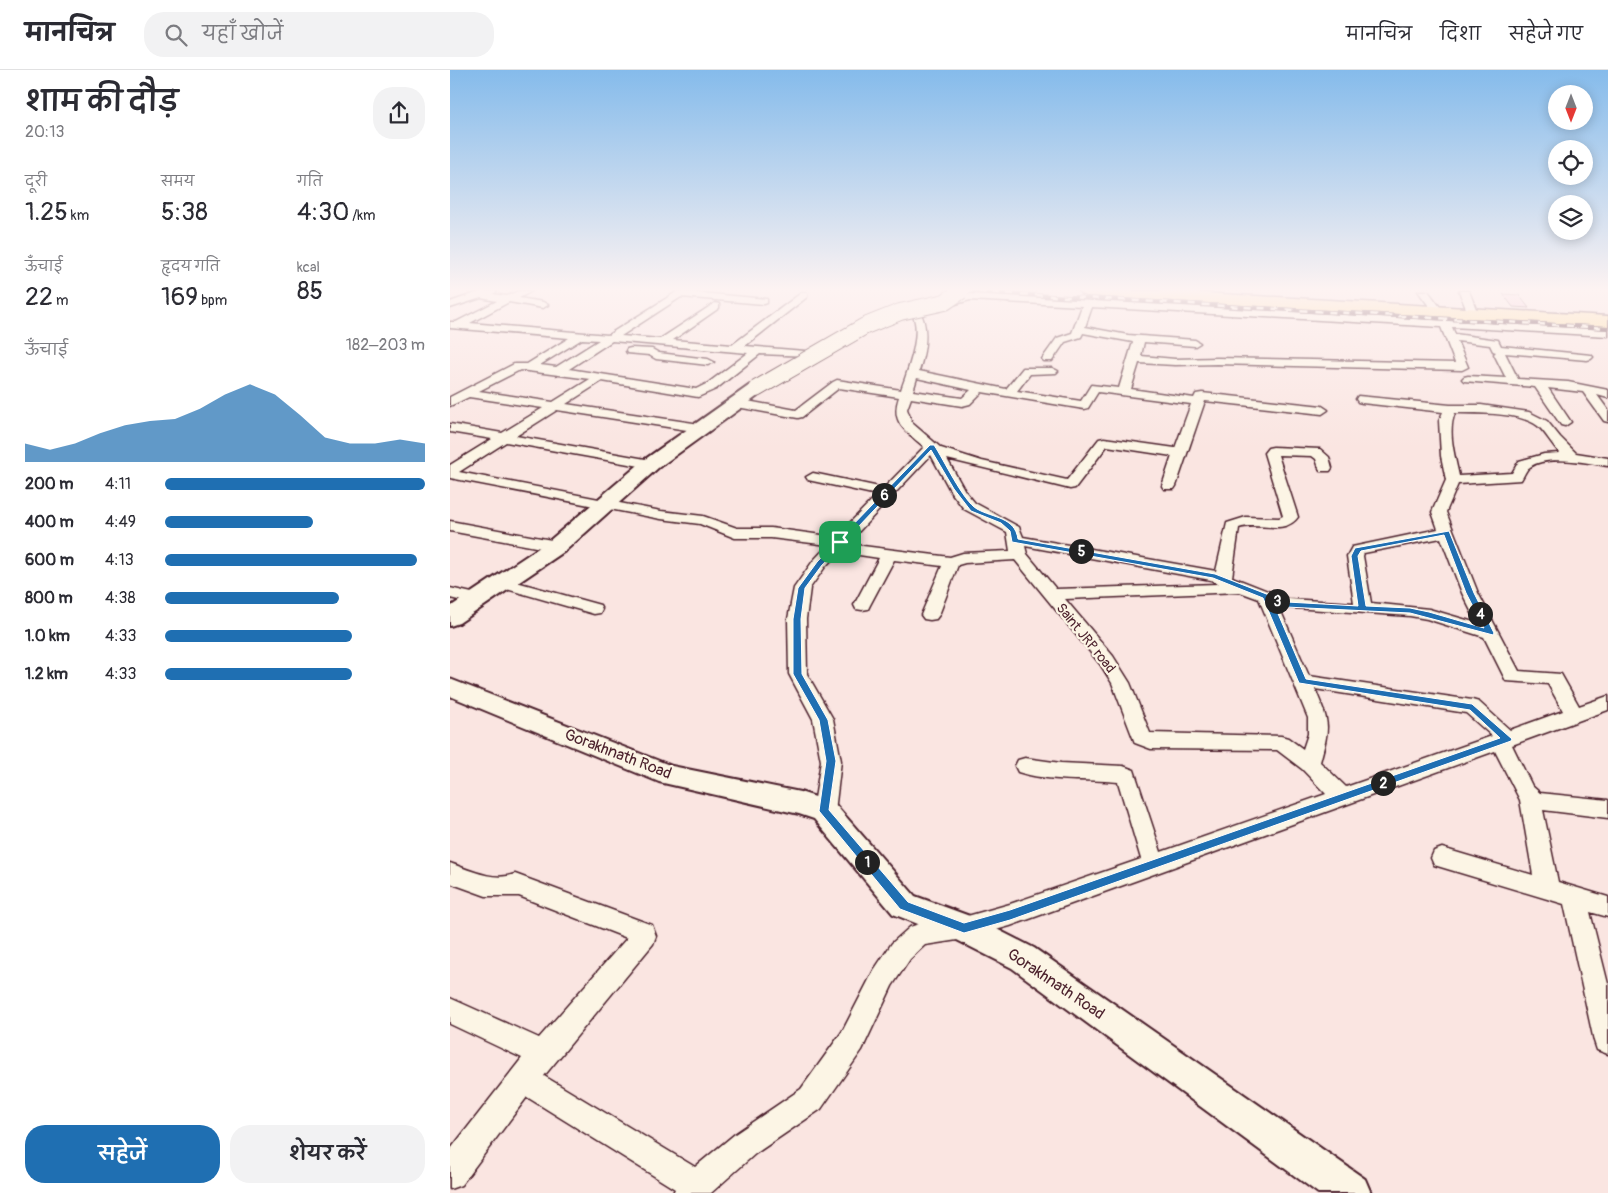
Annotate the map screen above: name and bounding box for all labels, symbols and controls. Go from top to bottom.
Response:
search box [144,12,494,57]
text: मानचित्र [25,19,114,48]
icon: search [162,21,190,49]
text: यहाँ खोजें [202,22,283,46]
text: मानचित्र [1346,23,1412,46]
text: दिशा [1440,23,1481,46]
text: सहेजे गए [1509,23,1583,46]
text: शाम की दौड़ [25,85,178,120]
north arrow [1548,85,1592,130]
map controls [1548,85,1593,240]
button: share [373,87,425,139]
text: 20:13 [25,122,64,142]
button: locate [1548,140,1593,185]
text: दूरी [25,173,47,190]
text: समय [161,173,194,190]
text: गति [297,173,322,190]
button: layers [1548,195,1593,240]
text: 1.25 [25,197,68,228]
text: 5:38 [161,197,208,228]
text: 4:30 [297,197,349,228]
text: km [68,207,89,224]
text: /km [349,207,376,224]
text: ऊँचाई [25,258,63,275]
text: हृदय गति [161,258,220,275]
text: kcal [297,259,320,276]
text: 85 [297,276,323,307]
text: 22 [25,282,53,313]
text: 169 [161,282,198,313]
text: m [53,292,68,309]
text: bpm [198,292,227,309]
text: 182–203 m [346,335,425,355]
text: ऊँचाई [25,340,68,360]
text: 200 m [25,474,73,494]
text: 4:11 [105,474,131,494]
pin: 6 [872,482,896,508]
text: 6 [880,487,889,504]
text: 400 m [25,512,74,532]
text: 4:49 [105,512,136,532]
pin [819,521,861,563]
icon: arrive [826,528,854,556]
pin: 5 [1068,538,1094,564]
text: 5 [1078,543,1085,560]
text: 600 m [25,550,74,570]
text: 4:13 [105,550,134,570]
text: 800 m [25,588,73,608]
text: 4:38 [105,588,136,608]
pin: 3 [1264,588,1290,614]
text: 3 [1274,593,1281,610]
street label: Saint JRP road [1053,600,1119,676]
pin: 4 [1468,602,1492,626]
text: 4 [1476,606,1485,623]
text: 1.0 km [25,626,70,646]
text: 4:33 [105,626,136,646]
text: 1.2 km [25,664,68,684]
text: 4:33 [105,664,136,684]
street label: Gorakhnath Road [562,724,674,784]
pin: 2 [1370,770,1396,796]
text: 2 [1380,775,1387,792]
pin: 1 [854,850,880,874]
text: 1 [865,854,870,871]
street label: Gorakhnath Road [1004,944,1108,1024]
button: सहेजें [25,1125,220,1183]
button: शेयर करें [230,1125,425,1183]

